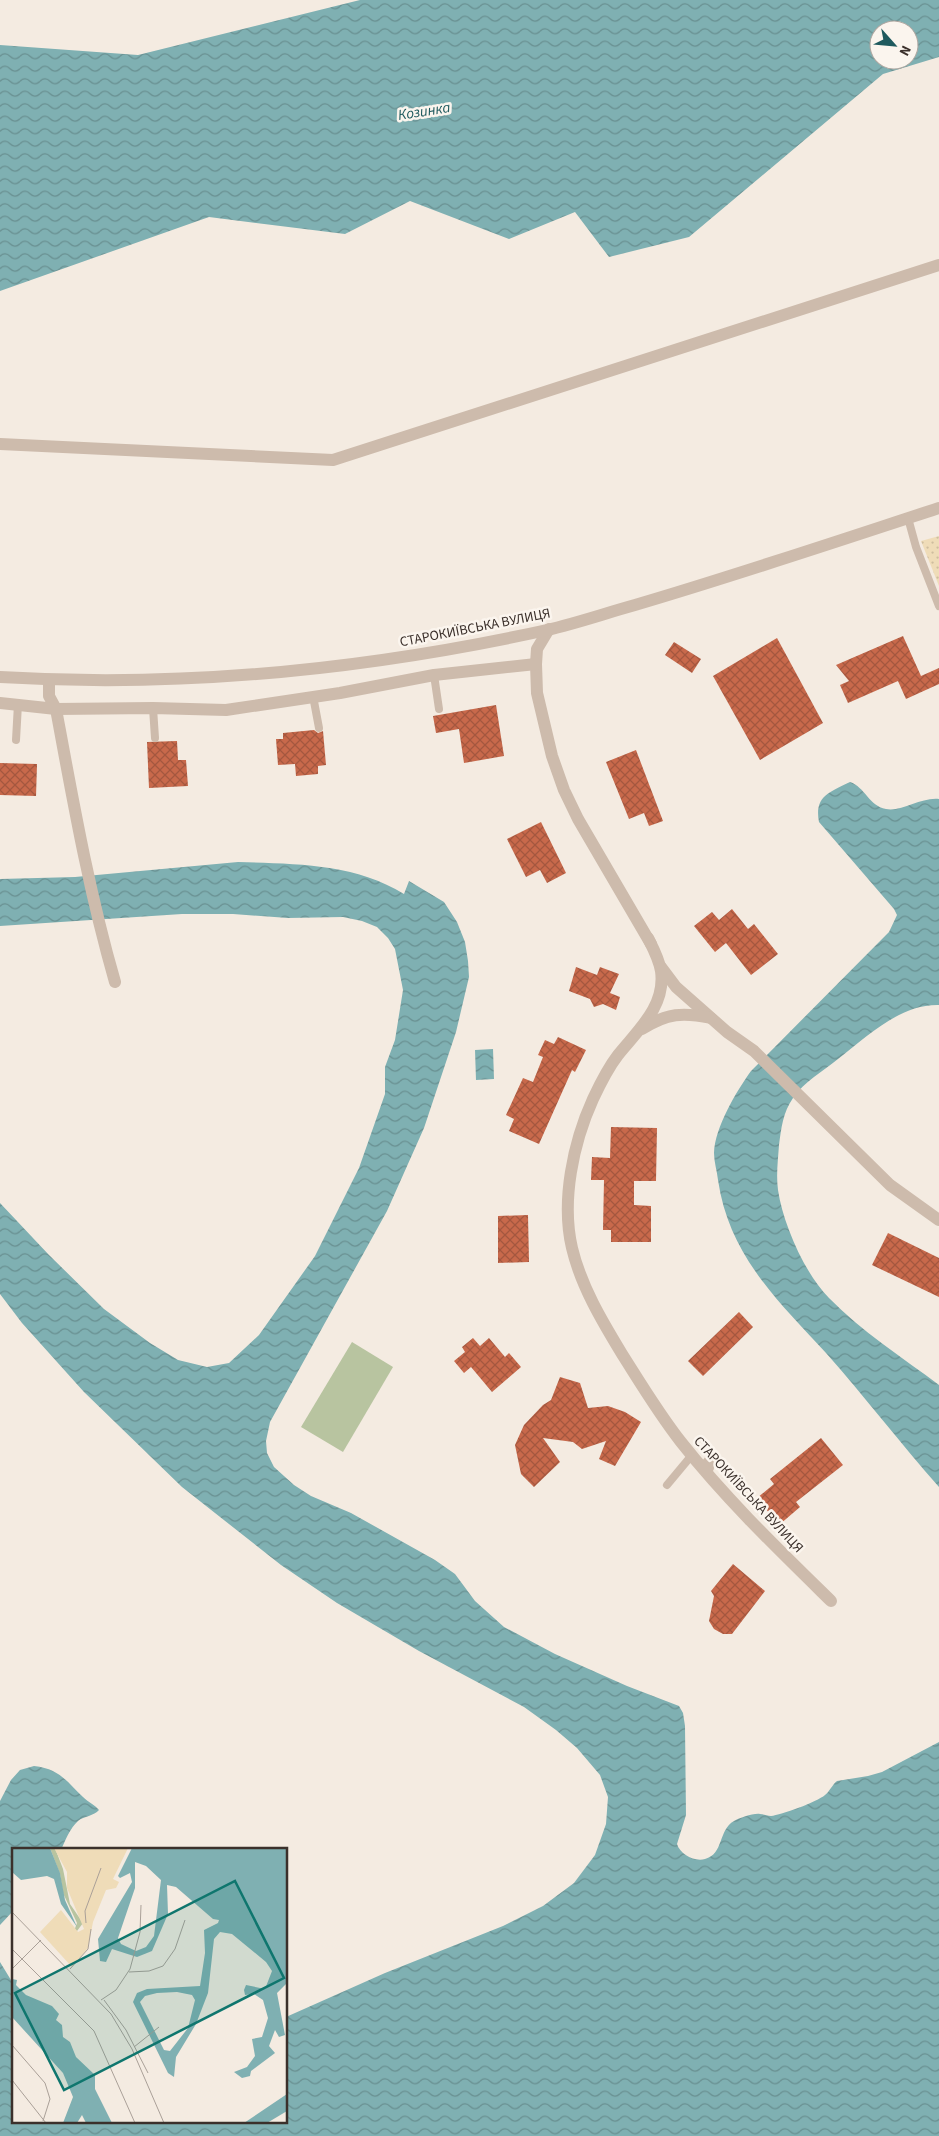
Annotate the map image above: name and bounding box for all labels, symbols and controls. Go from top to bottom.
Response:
north arrow [869,20,919,70]
text: N [894,42,916,59]
water label: Козинка [396,97,452,126]
street label: СТАРОКИЇВСЬКА ВУЛИЦЯ [398,604,552,652]
street label: СТАРОКИЇВСЬКА ВУЛИЦЯ [689,1432,808,1557]
inset map [12,1848,288,2124]

